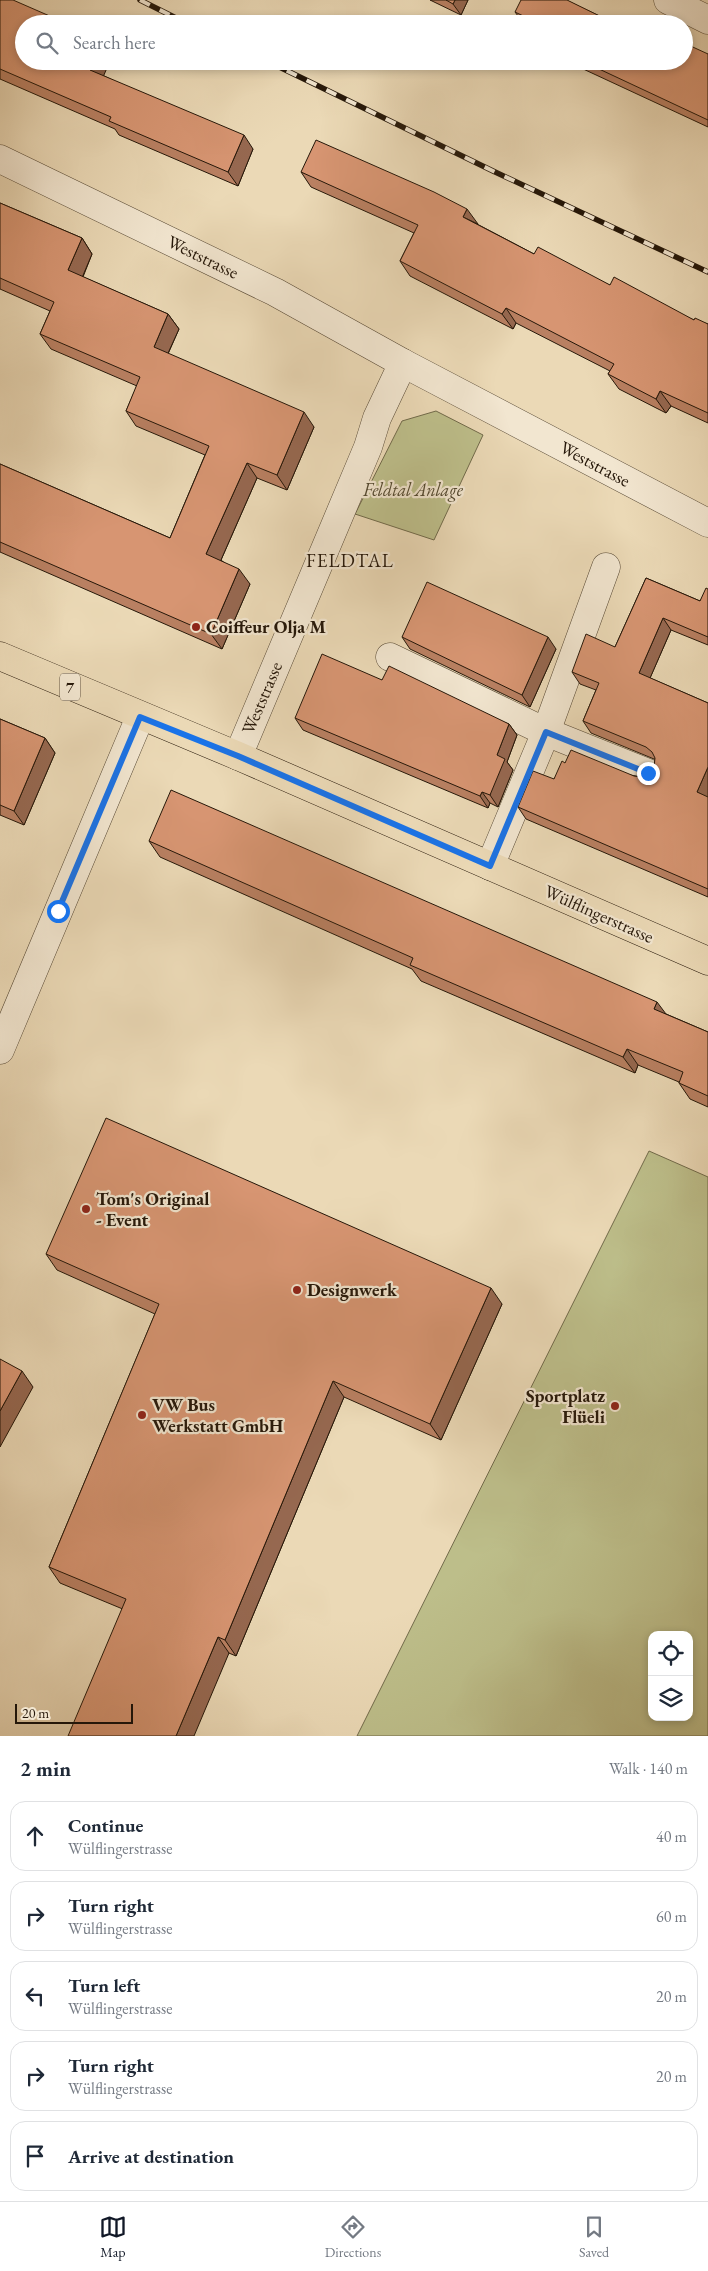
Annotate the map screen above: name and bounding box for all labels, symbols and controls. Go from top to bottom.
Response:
search box [15,15,693,70]
icon: search [33,29,61,57]
text: Search here [73,30,155,55]
street label: Weststrasse [164,229,243,284]
street label: Weststrasse [556,435,634,492]
park label: Feldtal Anlage [362,478,464,502]
district label: FELDTAL [306,548,394,573]
place label: Coiffeur Olja M [206,615,327,638]
marker: Coiffeur Olja M [190,621,202,633]
street label: Weststrasse [236,658,287,738]
road number: 7 [60,674,80,700]
route end [637,762,660,785]
street label: Wülflingerstrasse [541,879,658,948]
route start [47,900,70,923]
place label: Tom's Original - Event [96,1187,209,1231]
marker: Tom's Original - Event [80,1203,92,1215]
place label: Designwerk [307,1278,398,1301]
marker: Designwerk [291,1284,303,1296]
place label: Sportplatz Flüeli [526,1384,606,1428]
place label: VW Bus Werkstatt GmbH [152,1393,284,1437]
marker: Sportplatz Flüeli [609,1400,621,1412]
marker: VW Bus Werkstatt GmbH [136,1409,148,1421]
map controls [648,1631,693,1721]
button: locate [648,1631,693,1676]
button: layers [648,1676,693,1721]
scale bar [15,1701,132,1724]
text: 20 m [22,1704,49,1722]
text: 2 min [20,1755,71,1782]
text: Walk · 140 m [609,1758,688,1779]
text: Continue [68,1813,143,1838]
icon: ahead [21,1822,49,1850]
text: 40 m [656,1826,687,1847]
text: Wülflingerstrasse [68,1838,172,1859]
text: Turn right [68,1893,154,1918]
icon: right [21,1902,49,1930]
text: 60 m [656,1906,687,1927]
text: Wülflingerstrasse [68,1918,172,1939]
text: Turn left [68,1973,140,1998]
icon: left [21,1982,49,2010]
text: 20 m [656,1986,687,2007]
text: Wülflingerstrasse [68,1998,172,2019]
text: Turn right [68,2053,154,2078]
icon: right [21,2062,49,2090]
text: 20 m [656,2066,687,2087]
text: Wülflingerstrasse [68,2078,172,2099]
icon: arrive [21,2142,49,2170]
text: Arrive at destination [68,2144,234,2169]
tab: Map [99,2213,127,2261]
tab: Directions [325,2213,381,2261]
tab: Saved [579,2213,609,2261]

